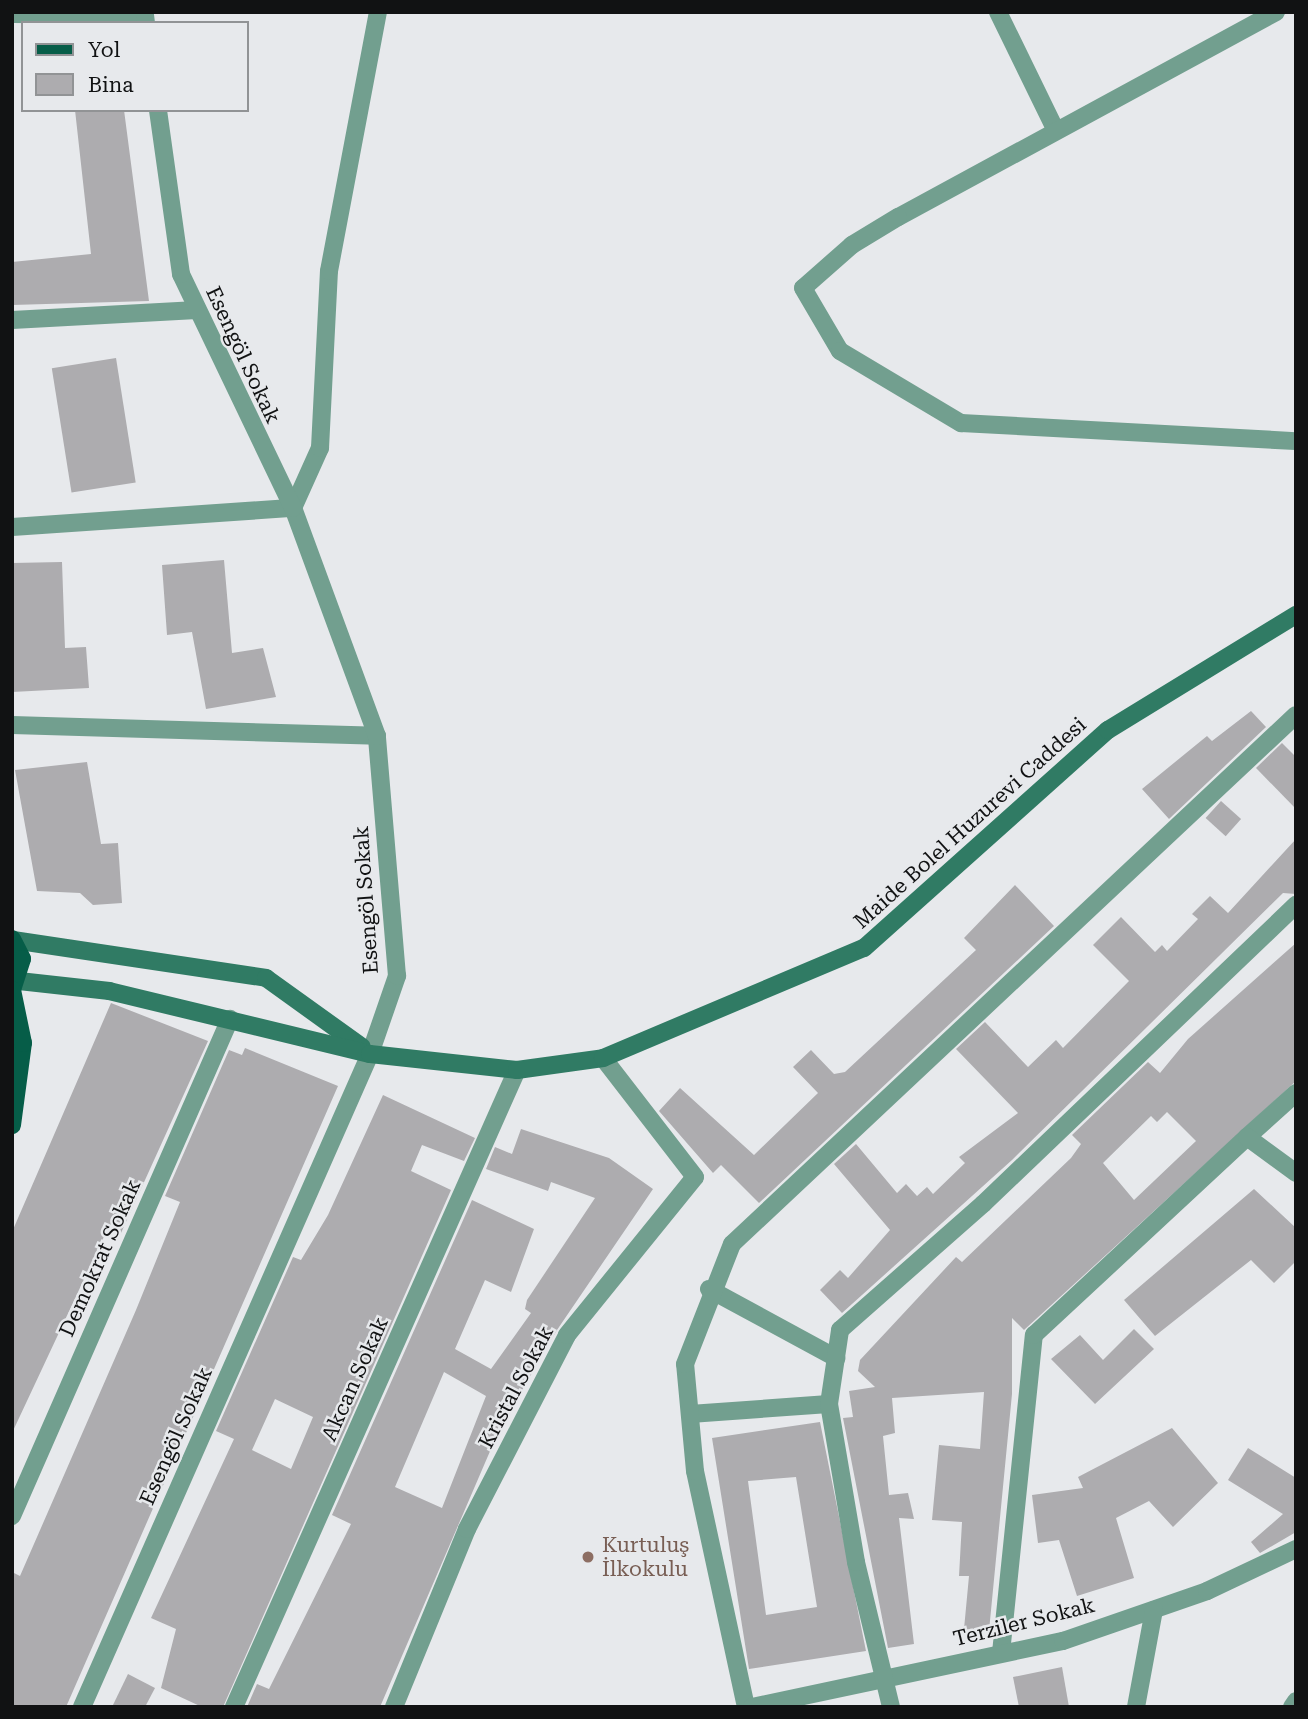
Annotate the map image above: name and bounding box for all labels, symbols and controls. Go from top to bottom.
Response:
legend [21,21,248,112]
text: Yol [88,38,120,62]
text: Bina [88,73,134,97]
street label: Esengöl Sokak [200,282,286,428]
street label: Maide Bolel Huzurevi Caddesi [849,712,1091,934]
street label: Esengöl Sokak [348,825,384,975]
street label: Demokrat Sokak [54,1175,146,1341]
street label: Akcan Sokak [316,1313,394,1445]
street label: Kristal Sokak [473,1321,559,1453]
street label: Esengöl Sokak [134,1363,218,1509]
place label: Kurtuluş İlkokulu [602,1532,689,1582]
marker: Kurtuluş İlkokulu [580,1549,596,1565]
street label: Terziler Sokak [951,1592,1097,1652]

